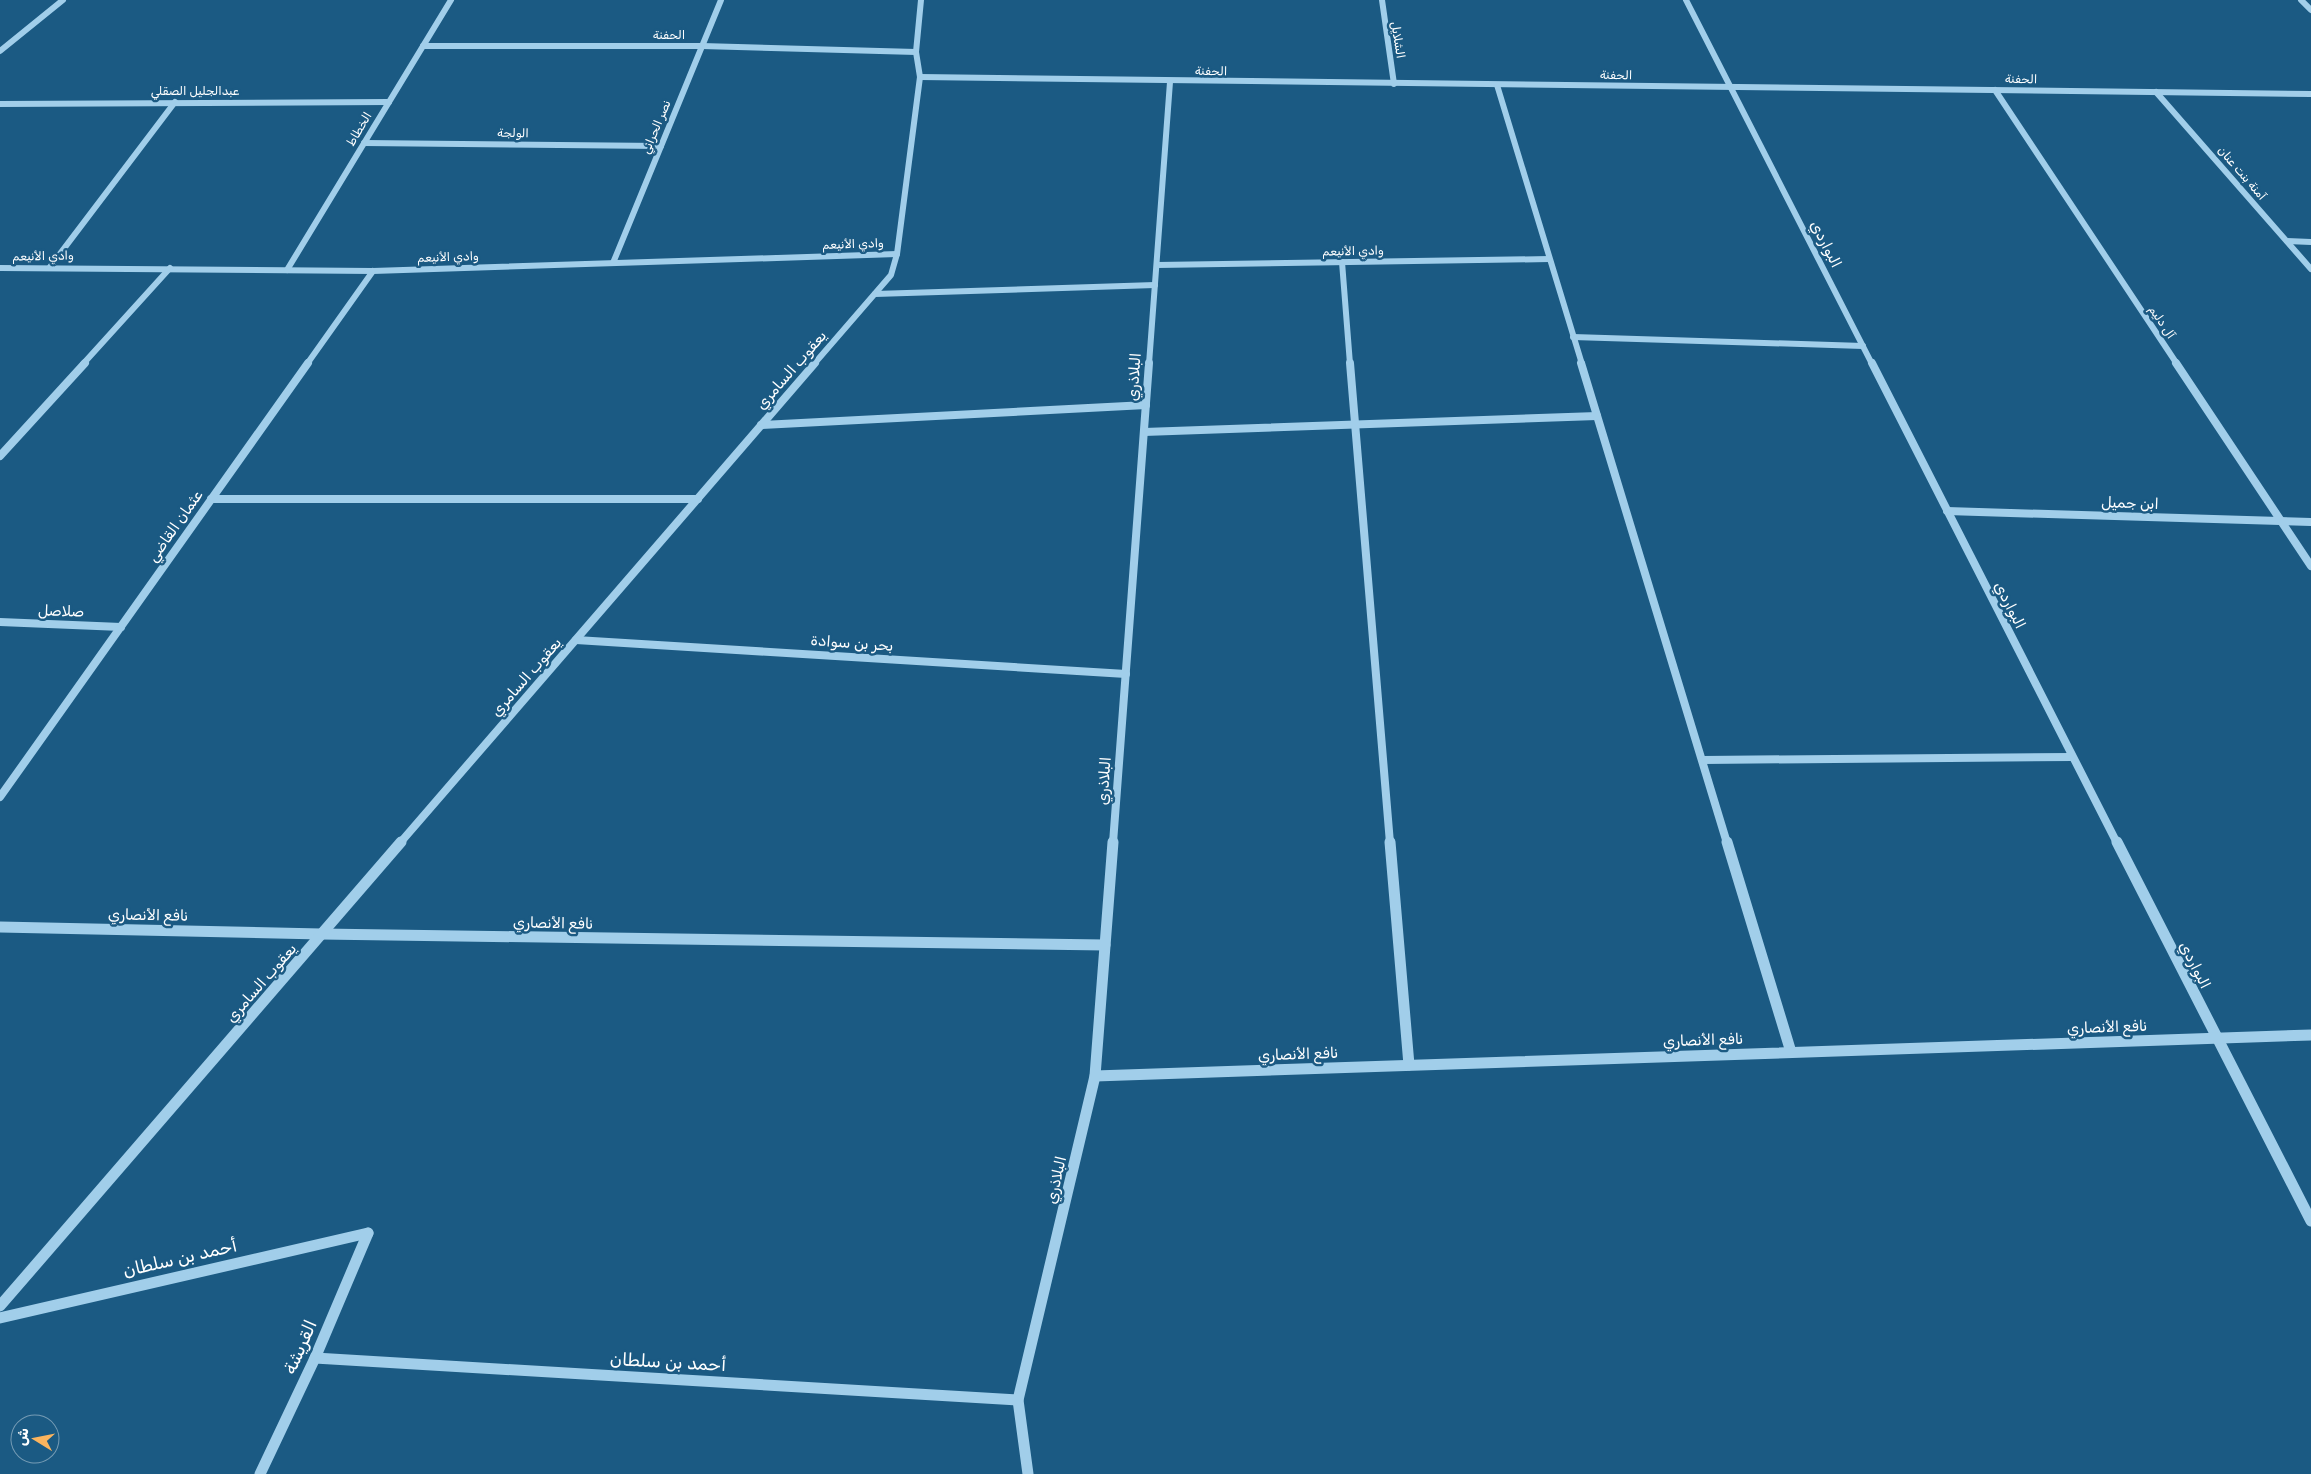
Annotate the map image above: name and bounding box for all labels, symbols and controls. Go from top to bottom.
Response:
street label: الشلايل [1388,21,1408,59]
street label: الحفنة [653,28,685,42]
street label: الحفنة [1195,64,1227,78]
street label: الحفنة [1600,68,1632,82]
street label: الحفنة [2005,72,2037,86]
street label: عبدالجليل الصقلي [151,84,240,100]
street label: نصر الحراني [638,98,675,157]
street label: الخطاط [343,110,375,148]
street label: الولجة [497,126,529,141]
street label: آمنة بنت عنان [2215,143,2270,203]
street label: البواردي [1806,217,1846,271]
street label: وادي الأنيعم [822,236,884,253]
street label: وادي الأنيعم [1322,243,1384,260]
street label: وادي الأنيعم [12,248,74,265]
street label: وادي الأنيعم [417,249,479,266]
street label: آل دليم [2145,303,2178,342]
street label: يعقوب السامري [752,327,831,414]
street label: البلاذري [1123,352,1146,402]
street label: عثمان القاضي [144,486,209,567]
street label: ابن جميل [2101,493,2159,513]
street label: البواردي [1990,578,2030,632]
street label: صلاصل [38,601,84,621]
street label: بحر بن سوادة [810,631,894,655]
street label: يعقوب السامري [487,634,566,721]
street label: البلاذري [1093,756,1116,806]
street label: نافع الأنصاري [108,905,188,927]
street label: نافع الأنصاري [513,913,593,935]
street label: البواردي [2175,938,2215,992]
street label: يعقوب السامري [222,940,301,1027]
street label: نافع الأنصاري [2067,1017,2148,1039]
street label: نافع الأنصاري [1663,1030,1744,1052]
street label: نافع الأنصاري [1258,1044,1339,1066]
street label: البلاذري [1042,1154,1071,1206]
street label: أحمد بن سلطان [121,1234,239,1282]
street label: القريشة [278,1316,322,1378]
street label: أحمد بن سلطان [609,1348,727,1376]
north arrow [10,1414,60,1464]
text: ش [13,1426,33,1447]

